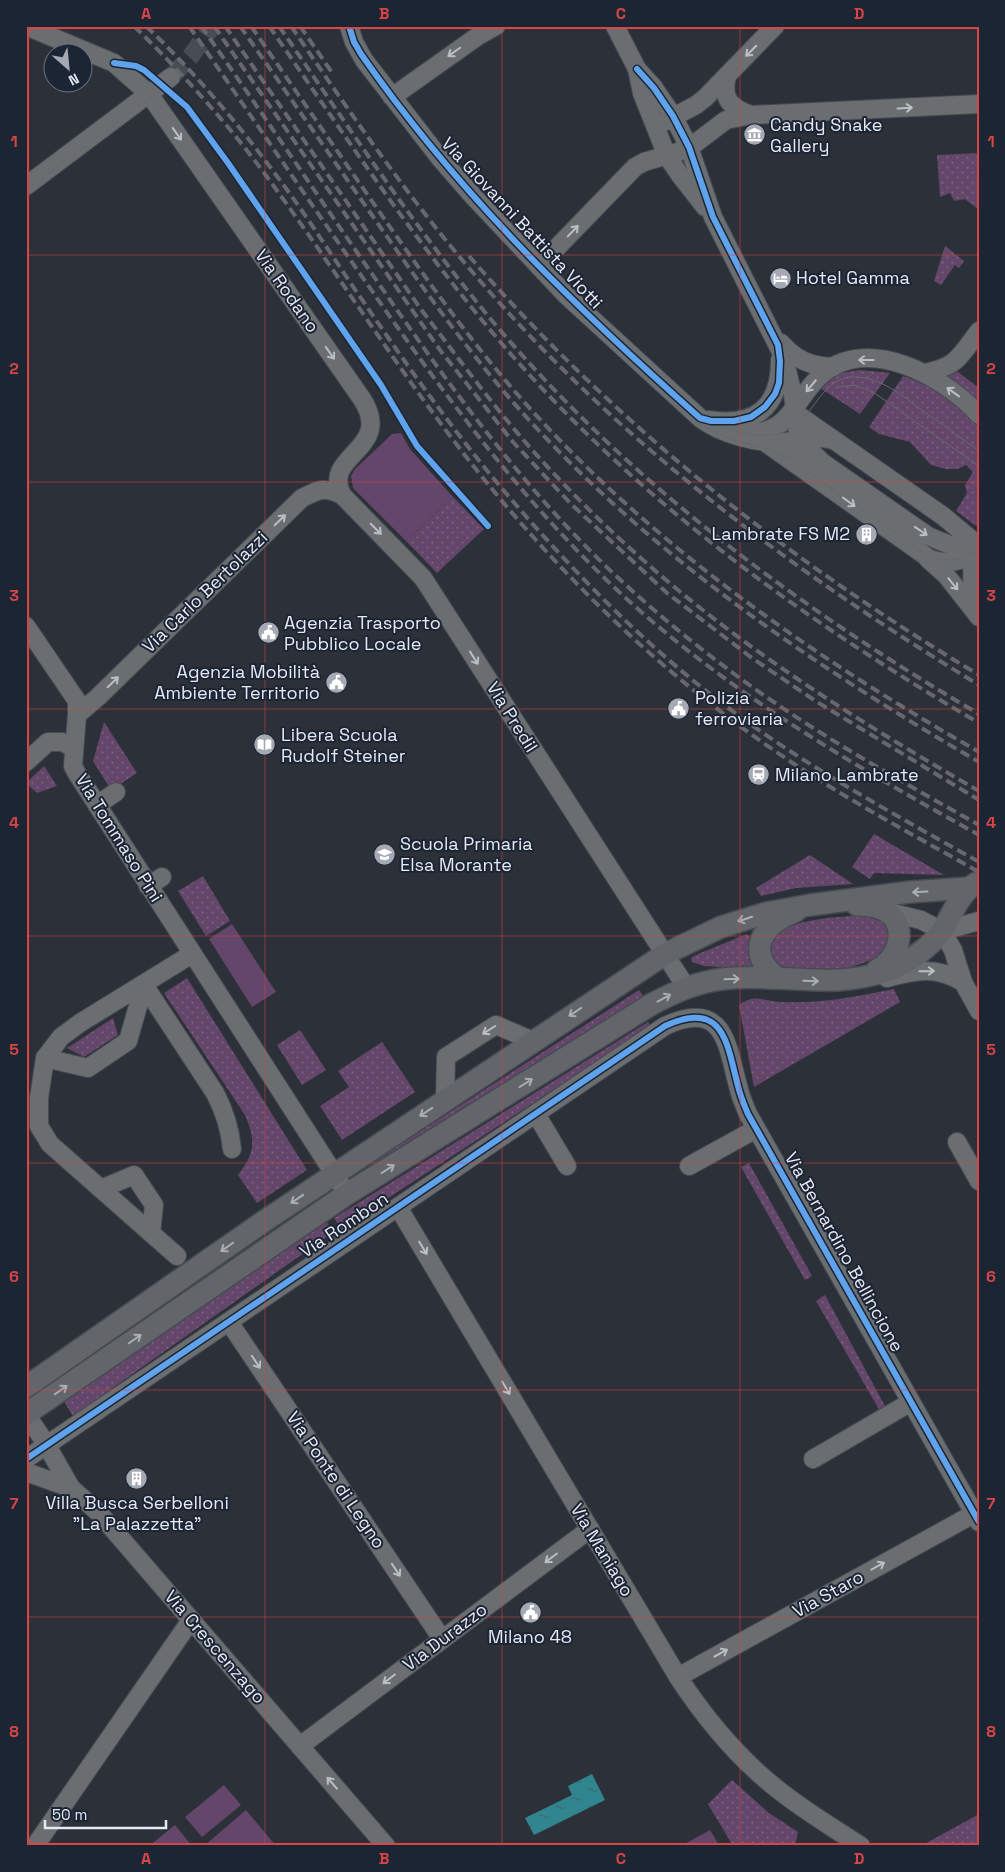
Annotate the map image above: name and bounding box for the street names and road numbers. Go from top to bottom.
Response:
street label: Via Giovanni Battista Viotti [437,132,608,313]
street label: Via Rodano [250,244,325,337]
street label: Via Carlo Bertolazzi [137,526,272,657]
street label: Via Predil [482,677,543,756]
street label: Via Tommaso Pini [71,769,168,906]
street label: Via Bernardino Bellincione [780,1148,909,1356]
street label: Via Rombon [295,1186,393,1263]
street label: Via Ponte di Legno [282,1407,391,1553]
street label: Via Maniago [566,1499,639,1601]
street label: Via Staro [788,1565,867,1622]
street label: Via Crescenzago [160,1585,271,1708]
street label: Via Durazzo [398,1597,491,1676]

